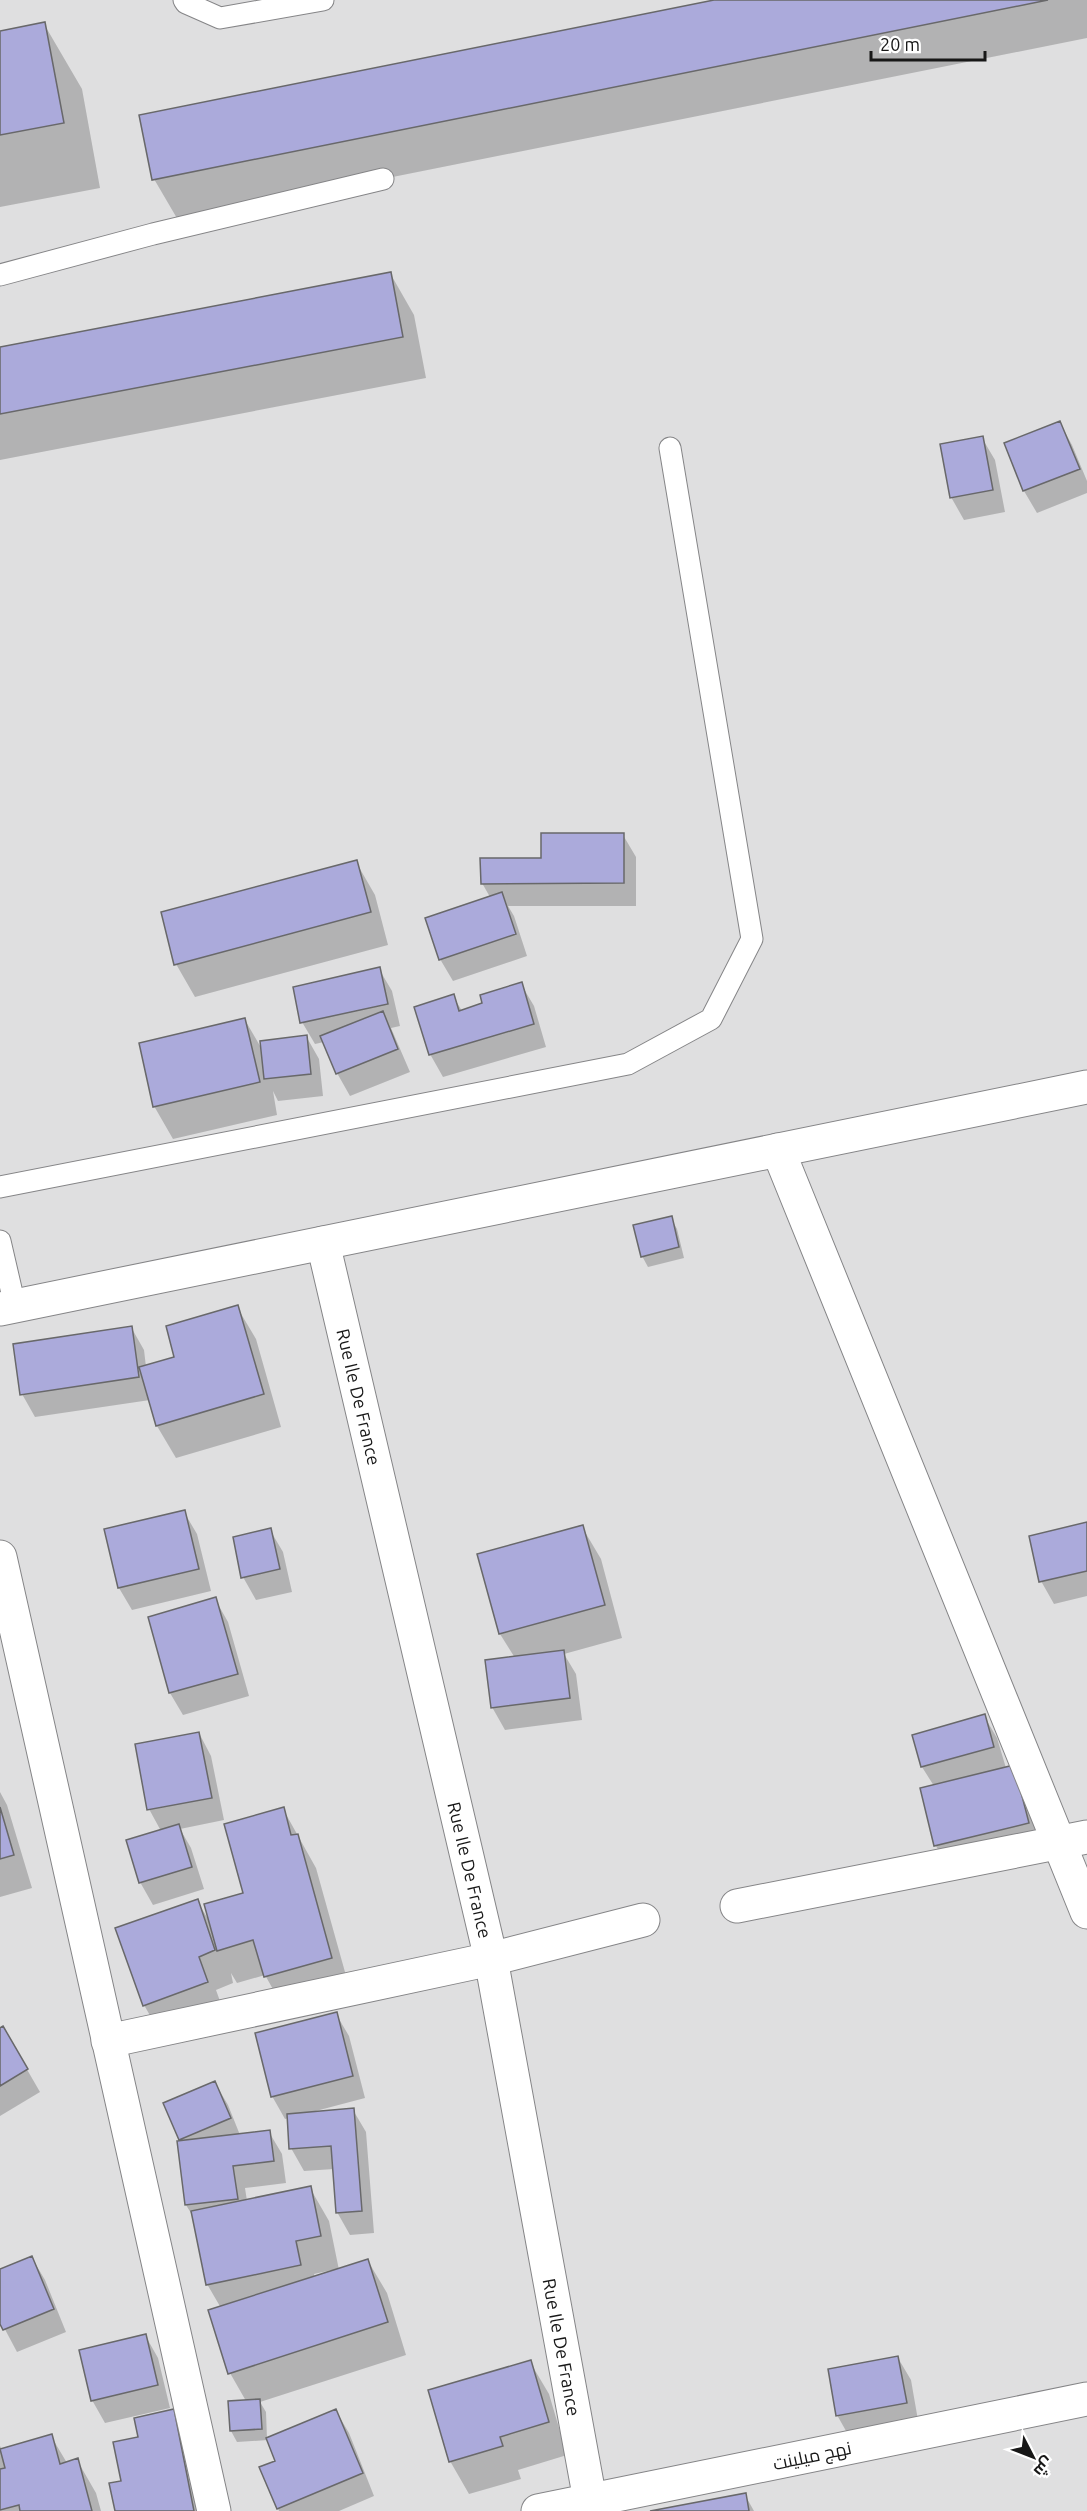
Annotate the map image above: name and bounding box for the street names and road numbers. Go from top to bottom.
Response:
street label: Rue Ile De France [333,1327,385,1467]
street label: Rue Ile De France [444,1800,496,1940]
street label: Rue Ile De France [540,2277,584,2418]
street label: نهج ميلينت [771,2437,854,2476]

